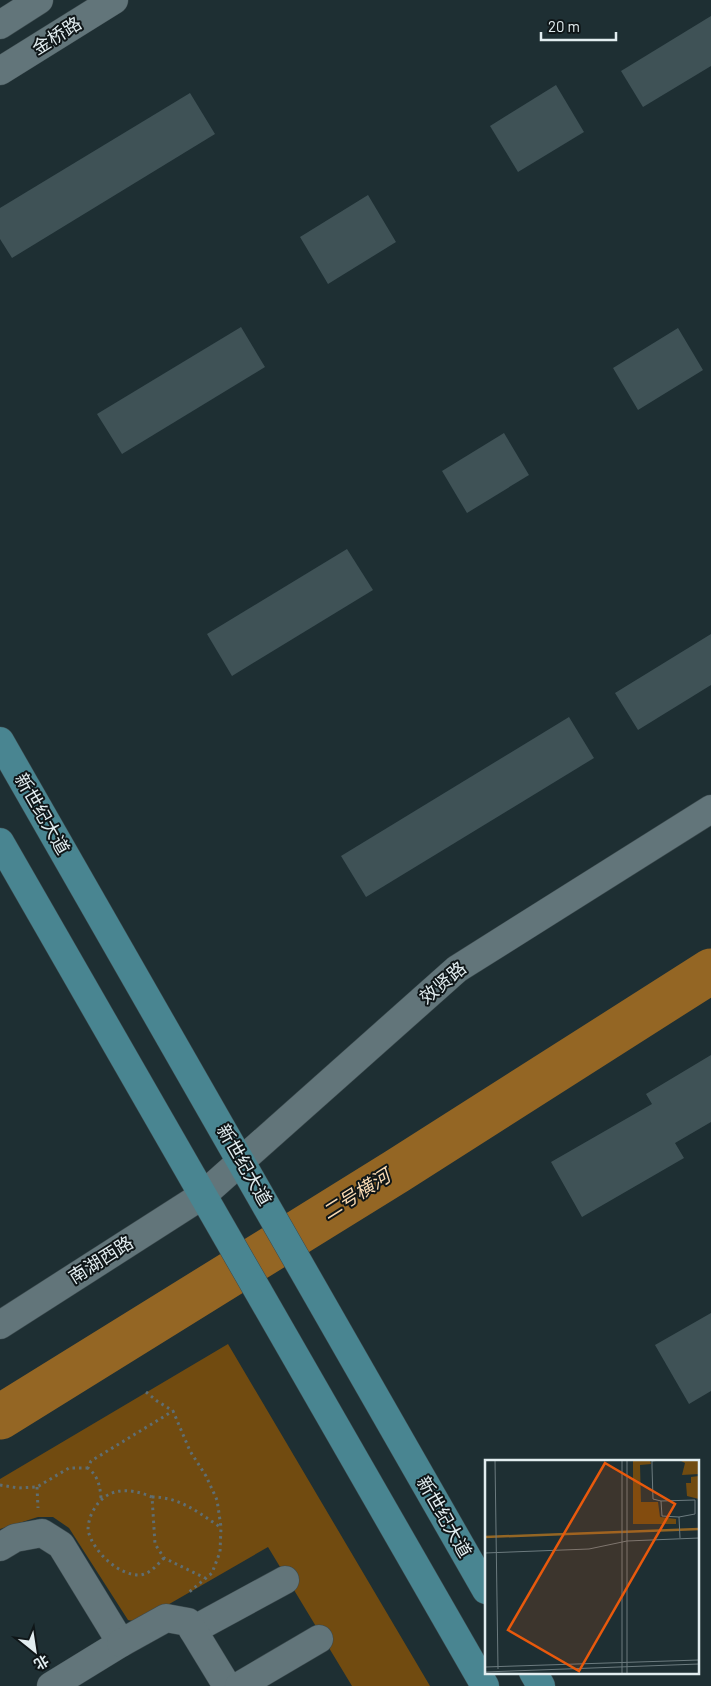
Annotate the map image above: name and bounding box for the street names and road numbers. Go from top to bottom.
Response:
street label: 金桥路 [28,12,85,59]
street label: 新世纪大道 [11,769,75,858]
street label: 效贤路 [415,956,470,1008]
street label: 新世纪大道 [213,1120,277,1209]
street label: 南湖西路 [64,1231,137,1288]
street label: 新世纪大道 [413,1472,477,1561]

